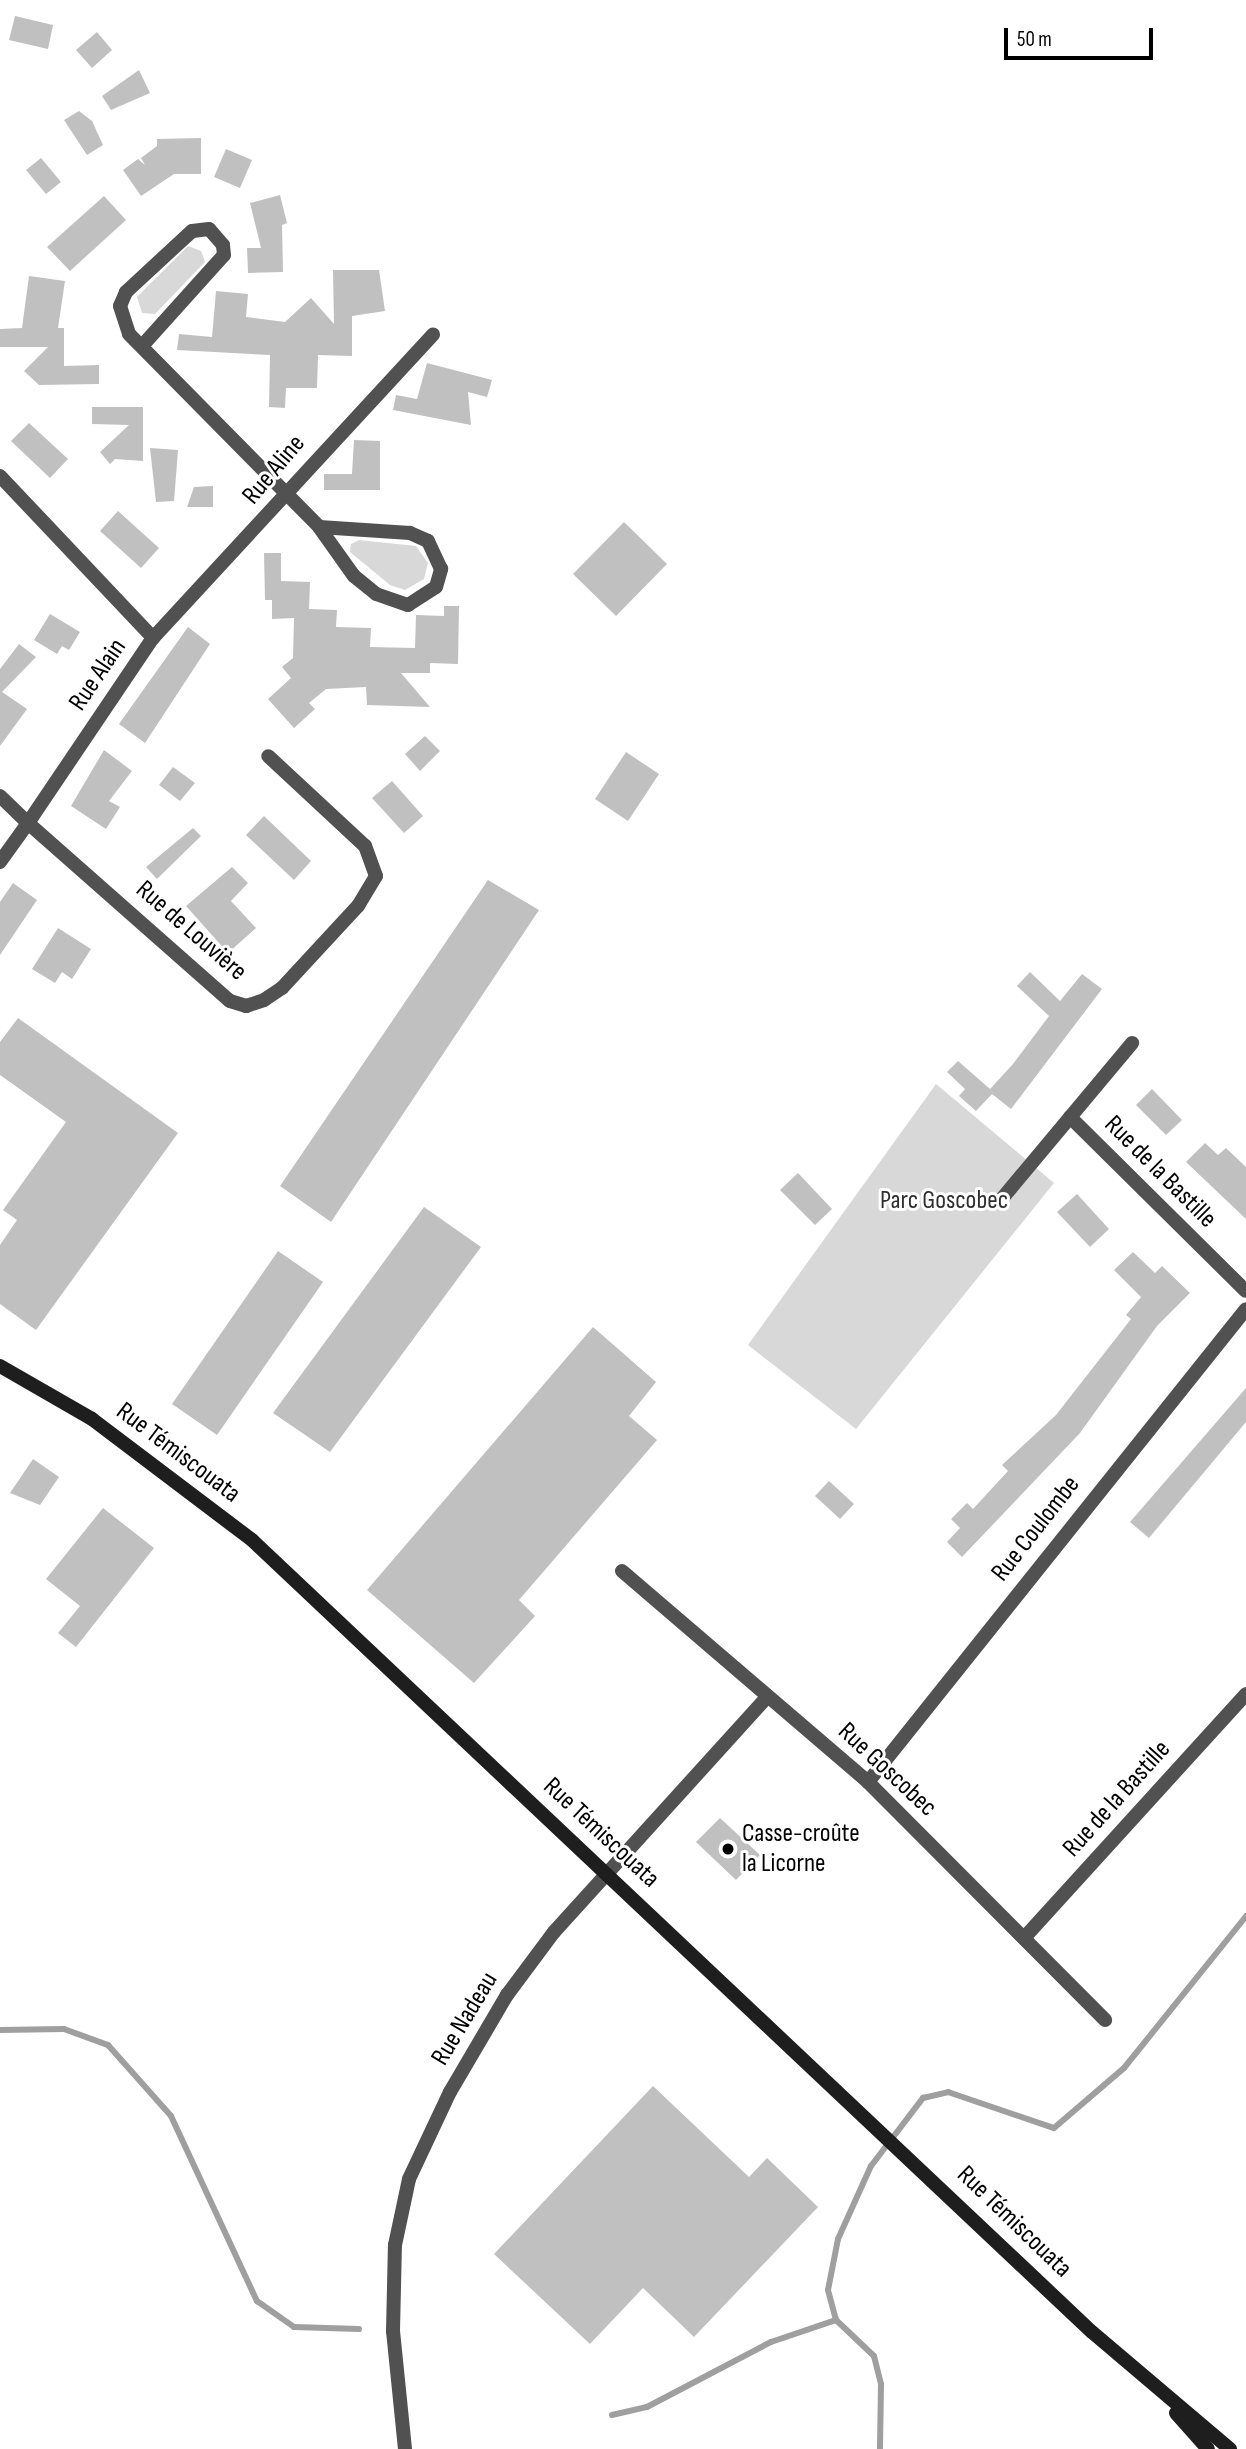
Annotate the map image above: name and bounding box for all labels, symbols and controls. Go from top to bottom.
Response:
scale bar [1008,14,1157,58]
text: 50 m [1017,27,1052,52]
street label: Rue Aline [236,429,312,511]
street label: Rue Alain [63,633,133,717]
street label: Rue de Louvière [129,874,253,988]
street label: Rue de la Bastille [1097,1109,1223,1235]
park label: Parc Goscobec [880,1185,1008,1217]
street label: Rue Témiscouata [110,1396,246,1510]
street label: Rue Coulombe [985,1470,1087,1588]
street label: Rue Goscobec [831,1717,943,1823]
street label: Rue de la Bastille [1057,1734,1177,1864]
street label: Rue Témiscouata [536,1771,666,1895]
place label: Casse-croûte la Licorne [742,1818,860,1880]
marker: Casse-croûte la Licorne [720,1841,736,1857]
street label: Rue Nadeau [425,1967,505,2071]
street label: Rue Témiscouata [950,2160,1078,2284]

